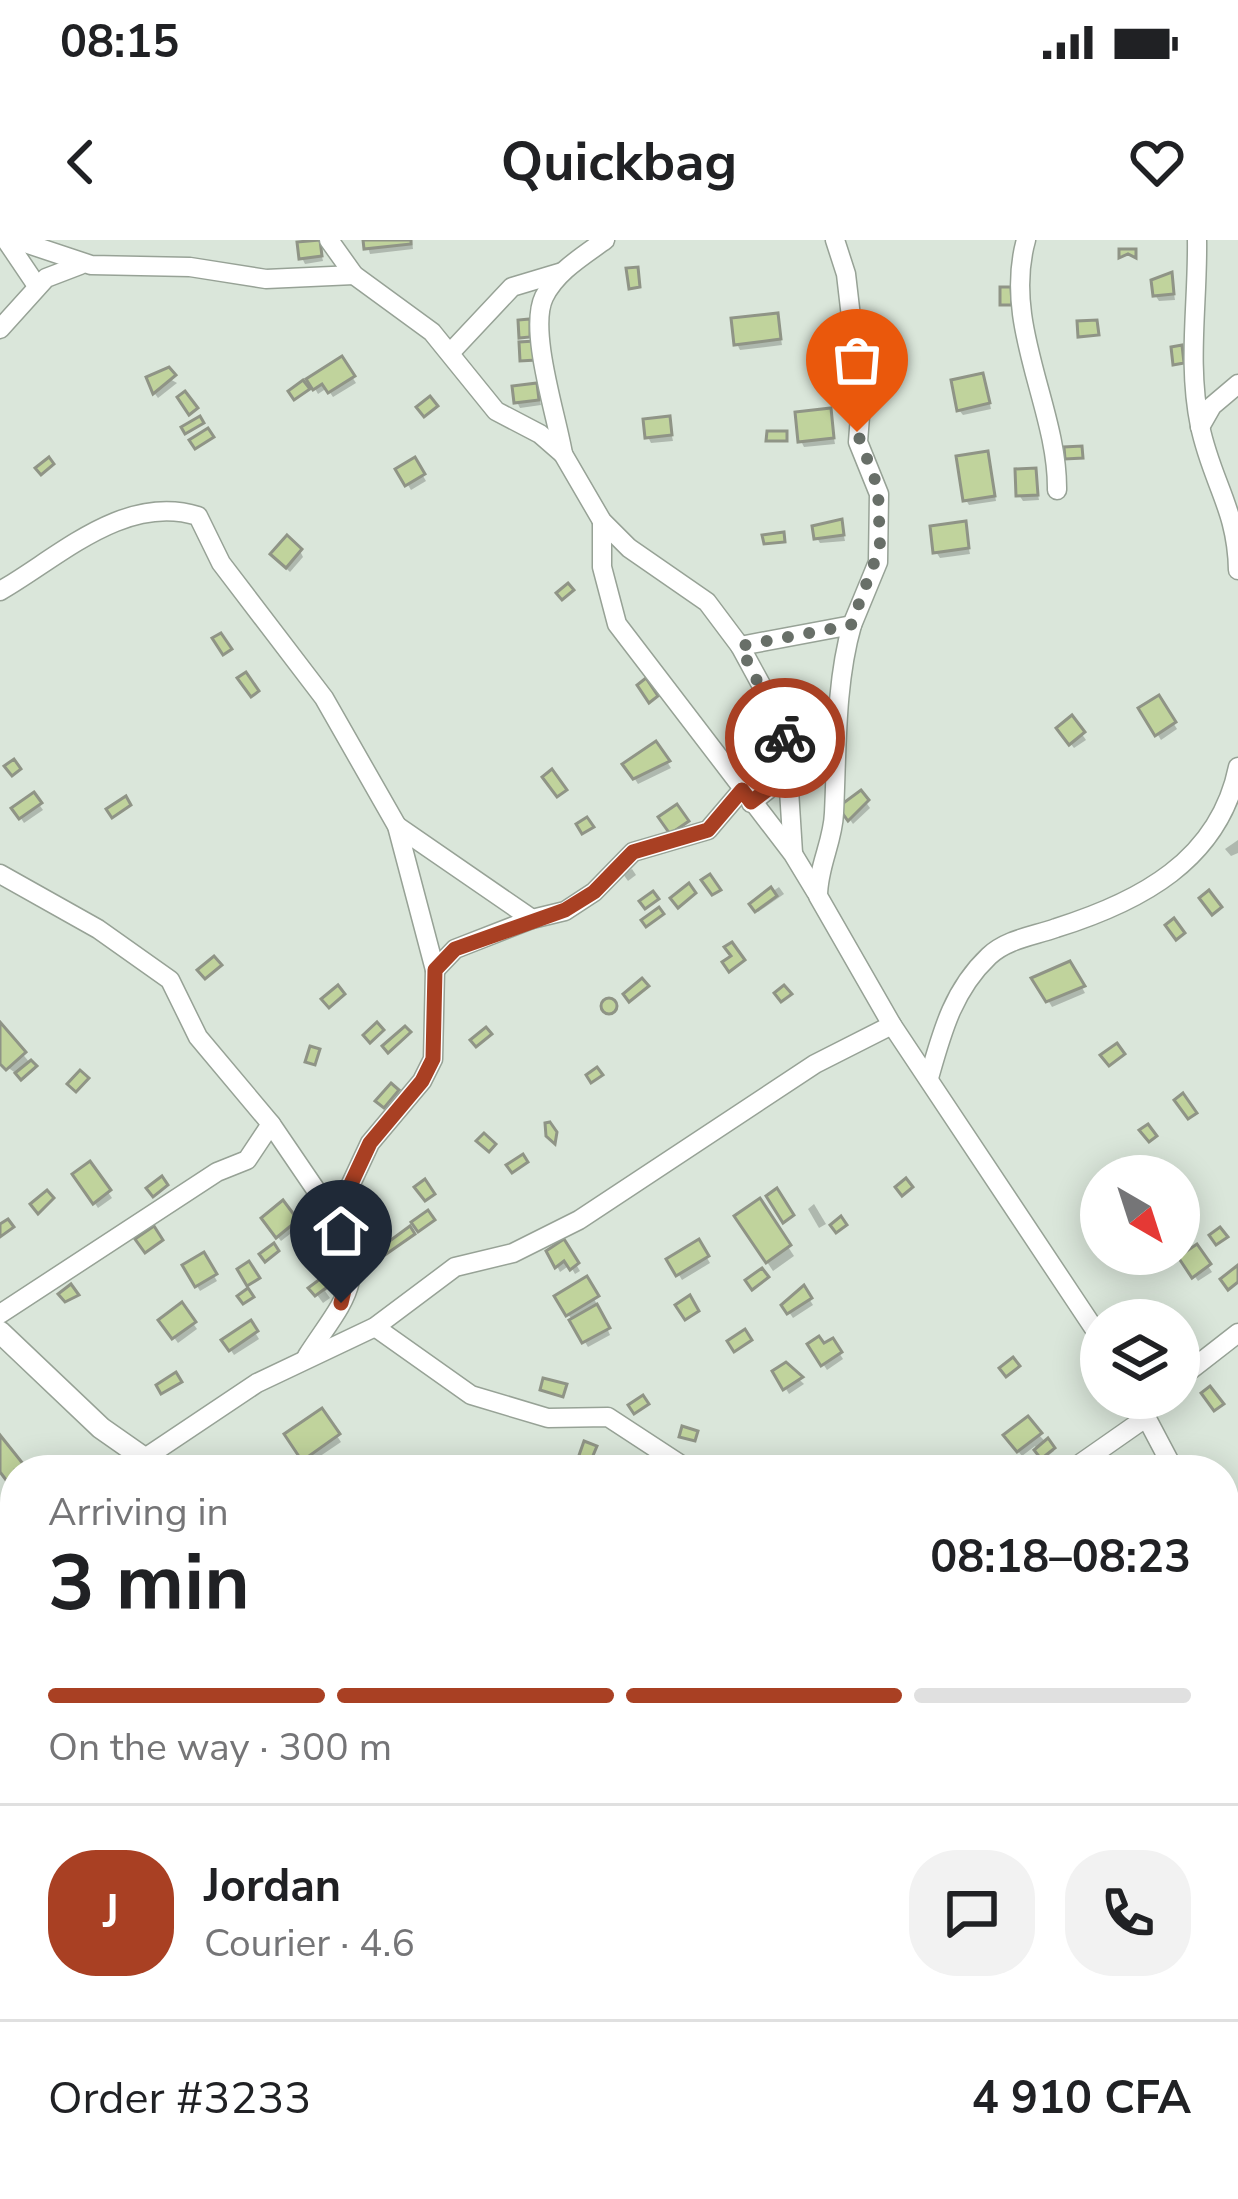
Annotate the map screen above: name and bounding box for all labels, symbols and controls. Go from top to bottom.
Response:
text: 08:15 [60,12,179,73]
text: Quickbag [501,125,737,199]
icon: back [48,129,114,195]
icon: heart [1124,129,1190,195]
pin [806,309,908,432]
icon: bag [824,327,890,393]
courier [725,678,845,798]
icon: bike [752,705,818,771]
north arrow [1080,1155,1200,1275]
map controls [1080,1155,1200,1419]
pin [290,1180,392,1303]
icon: home [308,1198,374,1264]
button: layers [1080,1299,1200,1419]
text: Arriving in [48,1486,229,1539]
text: 08:18–08:23 [930,1527,1191,1588]
text: 3 min [48,1530,250,1637]
text: On the way · 300 m [48,1721,392,1774]
button: chat [909,1850,1035,1976]
button: phone [1065,1850,1191,1976]
text: Jordan [204,1856,341,1917]
text: J [103,1882,119,1943]
text: Courier · 4.6 [204,1917,415,1970]
text: Order #3233 [48,2068,311,2129]
text: 4 910 CFA [972,2068,1191,2129]

